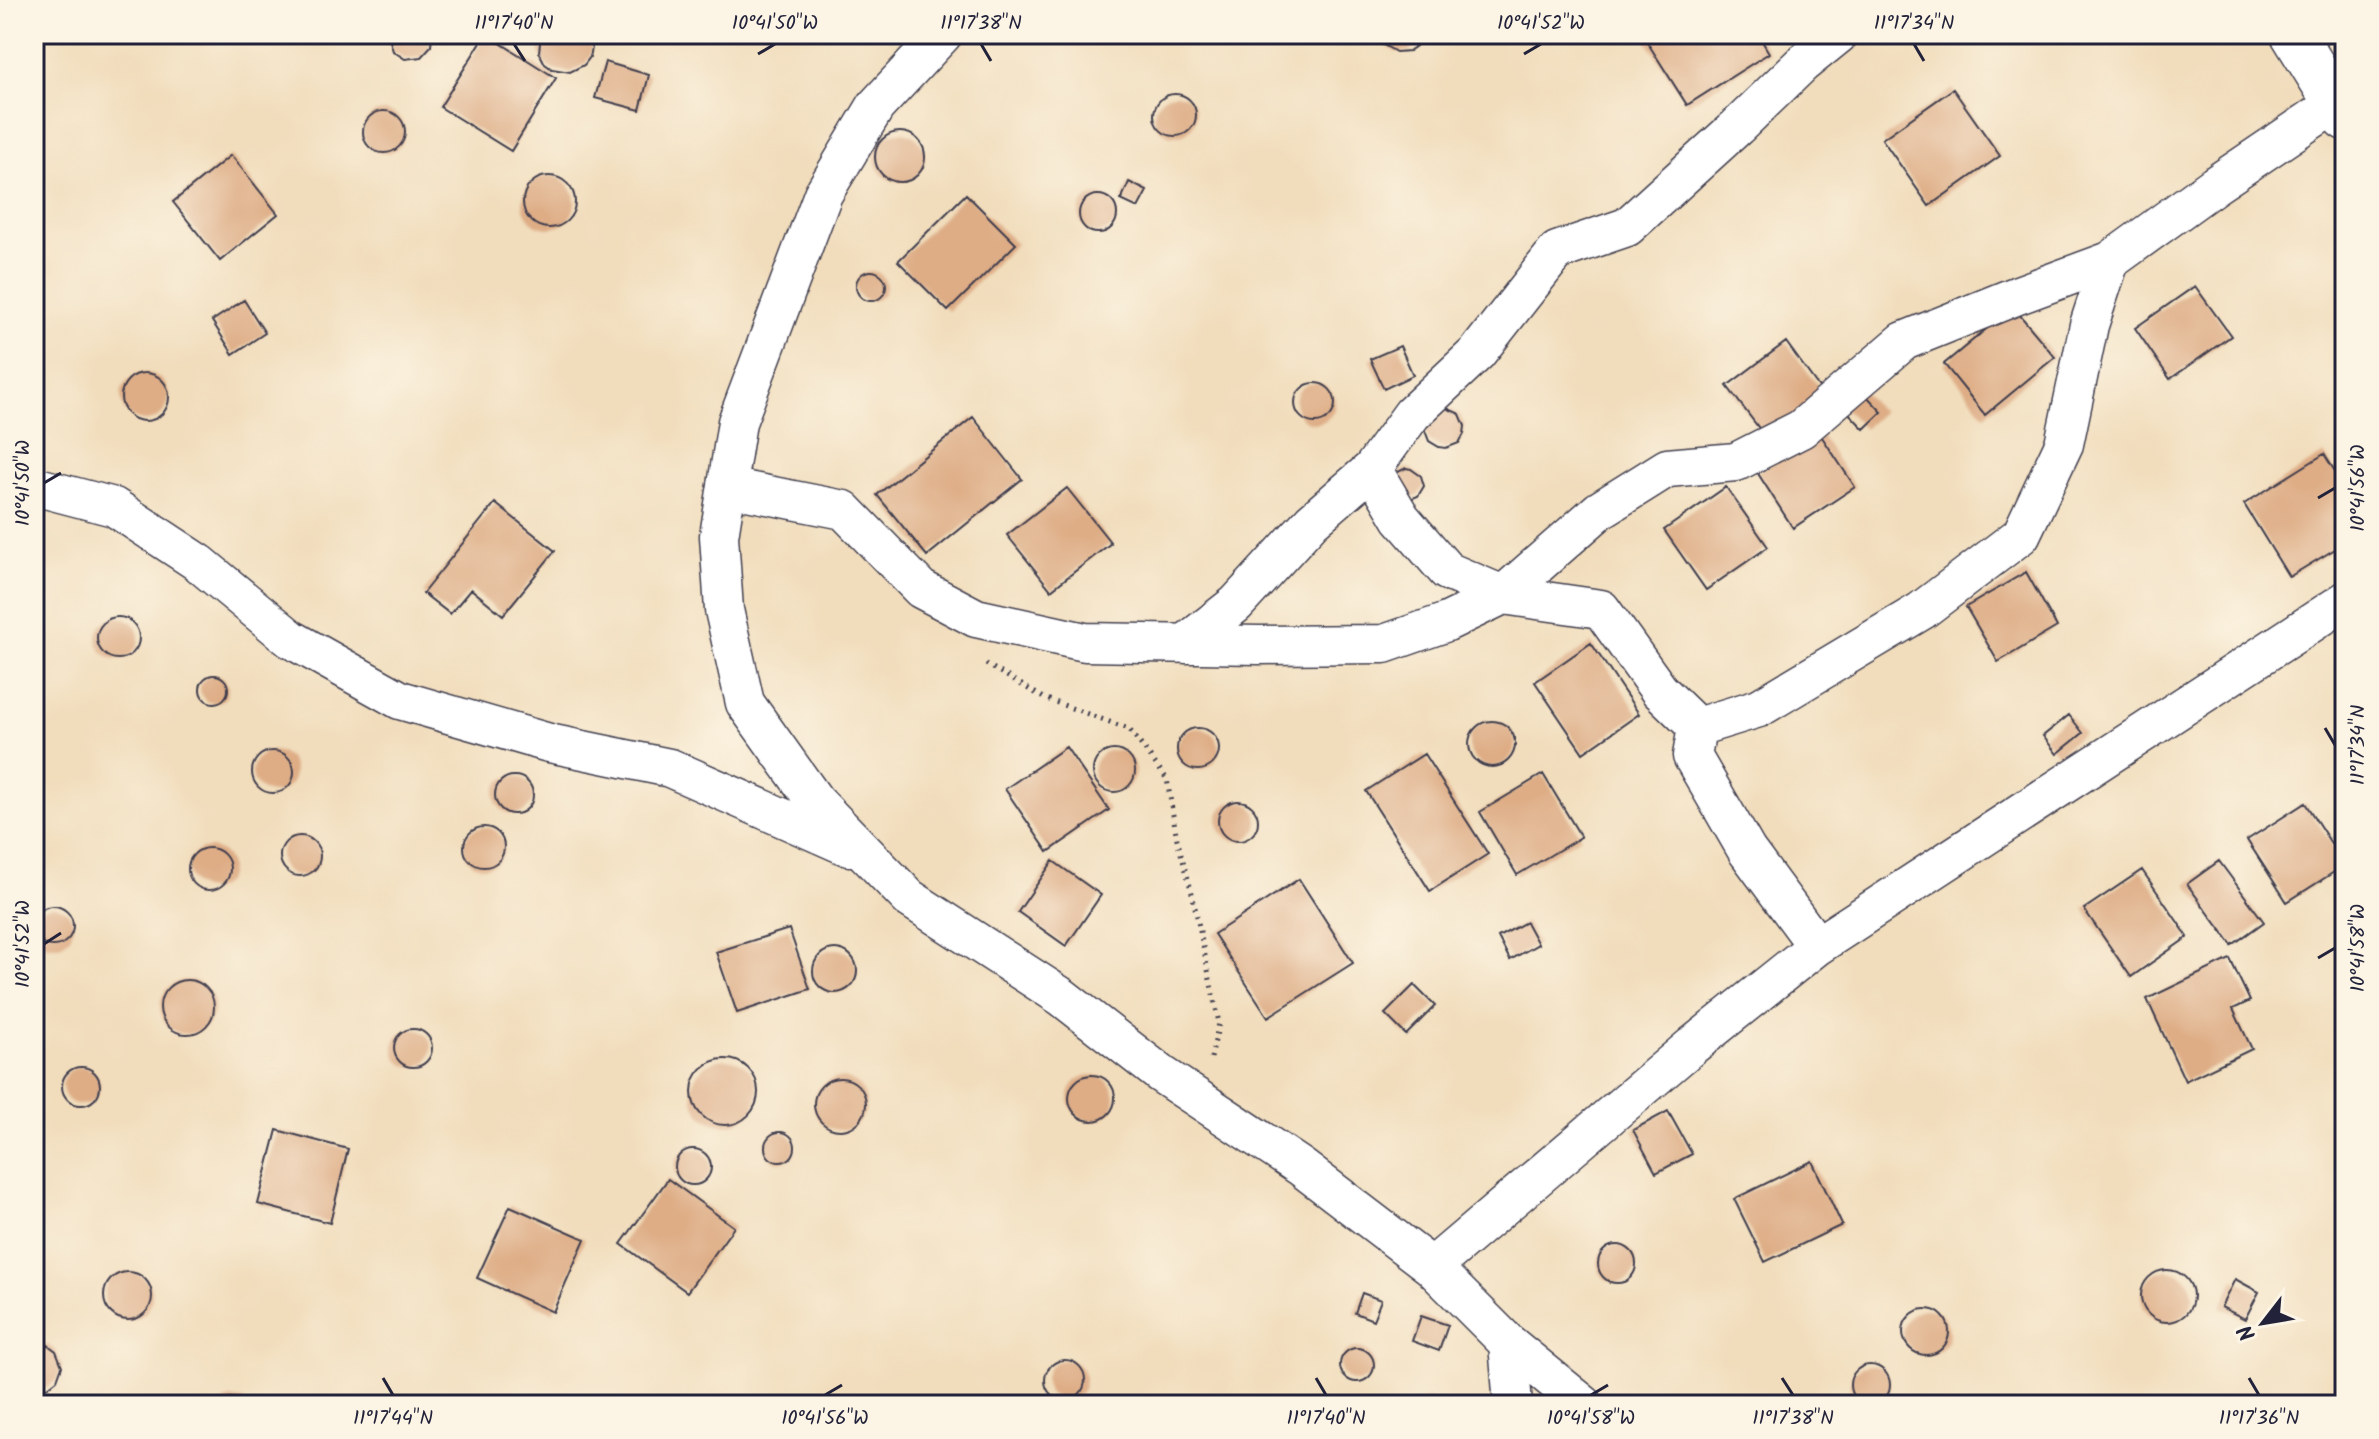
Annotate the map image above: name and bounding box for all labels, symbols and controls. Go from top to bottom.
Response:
text: 11°17'40"N [475,8,553,40]
text: 10°41'50"W [732,8,818,40]
text: 11°17'38"N [940,8,1022,40]
text: 10°41'52"W [1497,8,1585,40]
text: 11°17'34"N [1874,8,1954,40]
text: 10°41'50"W [8,440,40,526]
text: 10°41'56"W [2343,444,2375,532]
text: 11°17'34"N [2343,705,2375,785]
text: 10°41'52"W [8,900,40,988]
text: 10°41'58"W [2343,904,2375,992]
north arrow [2223,1283,2303,1363]
text: N [2229,1317,2267,1347]
text: 11°17'44"N [353,1403,433,1435]
text: 10°41'56"W [781,1403,869,1435]
text: 11°17'40"N [1287,1403,1365,1435]
text: 10°41'58"W [1547,1403,1635,1435]
text: 11°17'38"N [1752,1403,1834,1435]
text: 11°17'36"N [2219,1403,2299,1435]

